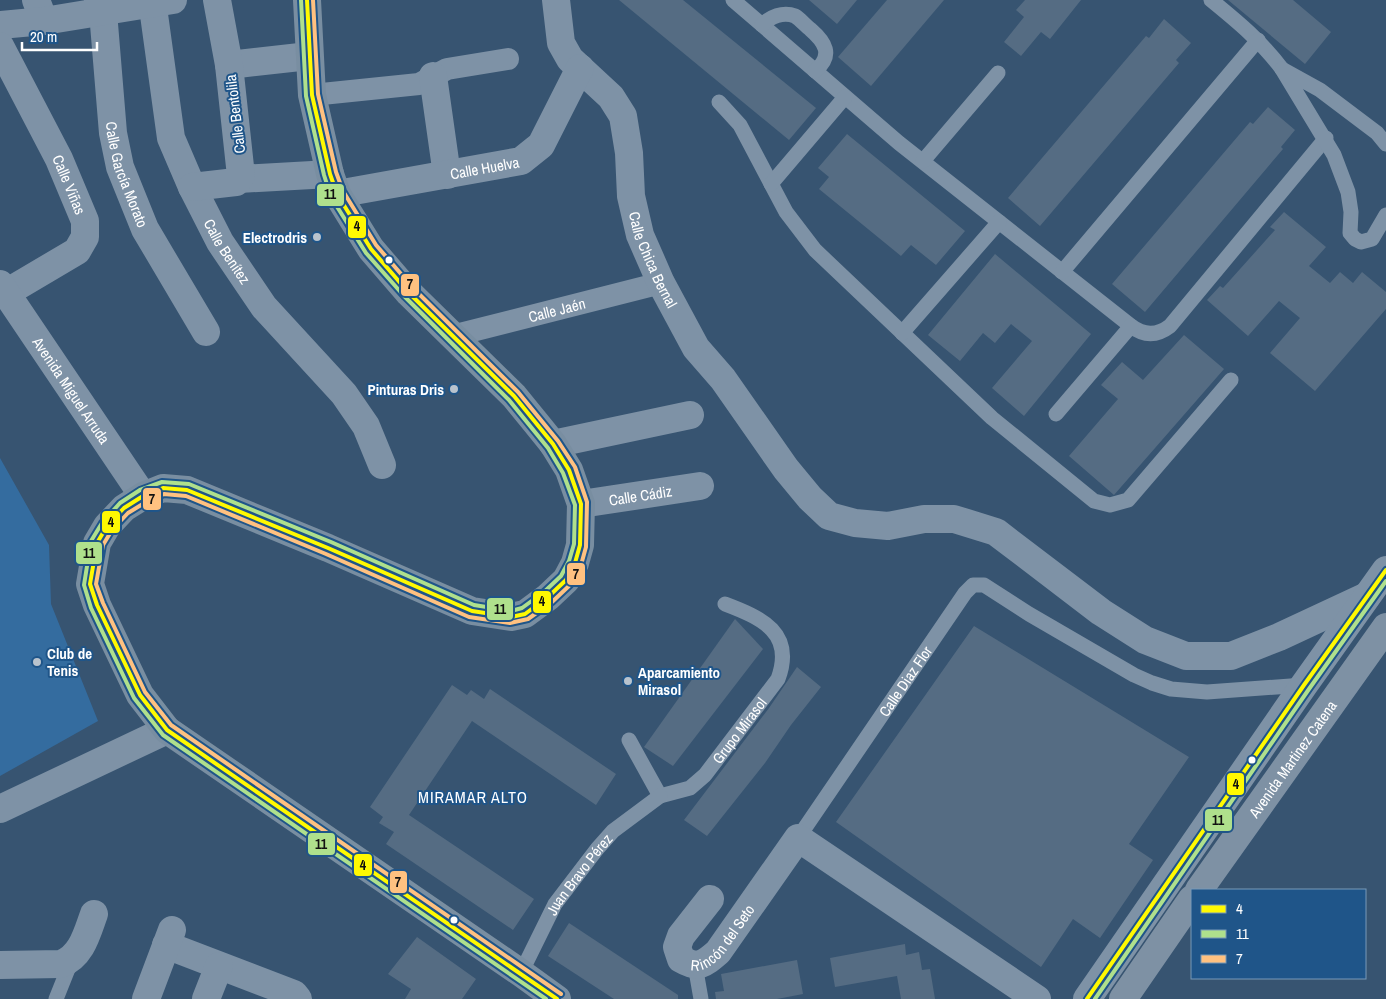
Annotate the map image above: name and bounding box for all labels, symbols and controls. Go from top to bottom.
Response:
scale bar [22,20,98,52]
text: 20 m [30,26,57,47]
street label: Calle Bentolila [220,73,250,155]
street label: Calle García Morato [102,121,154,230]
street label: Calle Viñas [48,151,91,217]
street label: Calle Huelva [448,151,521,184]
line badge: 11 [316,183,345,207]
text: 11 [324,185,337,203]
street label: Calle Chica Bernal [624,209,683,311]
street label: Calle Benítez [199,215,256,288]
line badge: 4 [347,215,367,239]
text: 4 [354,217,361,235]
place label: Electrodris [243,227,307,248]
marker: Electrodris [311,231,323,243]
unlabelled marker [384,255,394,265]
line badge: 7 [400,273,420,297]
text: 7 [407,275,414,293]
street label: Calle Jaén [526,292,587,327]
street label: Avenida Miguel Arruda [27,332,115,448]
place label: Pinturas Dris [367,379,444,400]
marker: Pinturas Dris [448,383,460,395]
street label: Calle Cádiz [607,480,673,510]
line badge: 7 [142,487,162,511]
text: 7 [149,490,156,508]
line badge: 4 [101,510,121,534]
text: 4 [108,513,115,531]
line badge: 11 [75,541,103,565]
text: 11 [83,544,96,562]
line badge: 7 [566,562,586,586]
text: 7 [573,565,580,583]
line badge: 4 [532,590,552,614]
text: 4 [539,592,546,610]
line badge: 11 [486,597,514,621]
text: 11 [494,600,507,618]
street label: Calle Diaz Flor [873,641,937,721]
place label: Club de Tenis [47,643,92,681]
marker: Club de Tenis [31,656,43,668]
place label: Aparcamiento Mirasol [638,662,720,700]
marker: Aparcamiento Mirasol [622,675,634,687]
street label: Grupo Mirasol [707,693,771,768]
street label: Avenida Martinez Catena [1243,696,1341,822]
unlabelled marker [1247,755,1257,765]
line badge: 4 [1226,772,1245,796]
text: 4 [1233,775,1240,793]
district label: MIRAMAR ALTO [418,786,528,808]
line badge: 11 [1204,808,1233,832]
text: 11 [1212,811,1225,829]
street label: Juan Bravo Pérez [541,829,617,918]
line badge: 11 [307,832,336,856]
text: 11 [315,835,328,853]
line badge: 4 [353,853,373,877]
text: 4 [360,856,367,874]
line badge: 7 [389,870,408,894]
text: 7 [395,873,402,891]
legend [1191,889,1366,979]
text: 4 [1236,898,1243,919]
street label: Rincón del Seto [690,900,759,975]
unlabelled marker [449,915,459,925]
text: 11 [1236,923,1249,944]
text: 7 [1236,948,1243,969]

